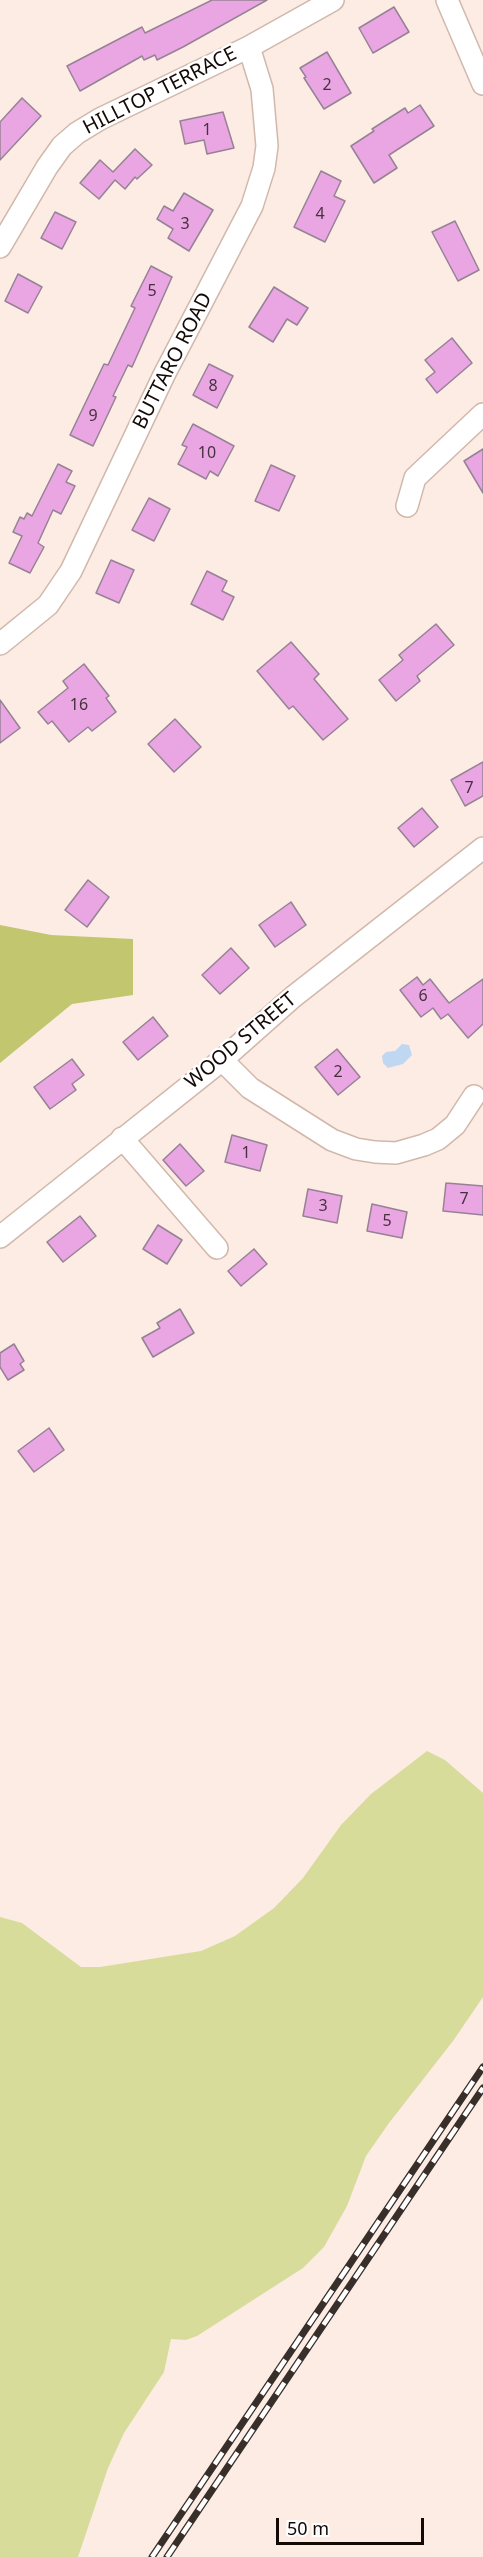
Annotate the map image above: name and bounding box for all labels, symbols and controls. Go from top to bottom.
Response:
street label: HILLTOP TERRACE [79,42,241,140]
house number: 2 [322,75,332,95]
house number: 1 [202,120,212,140]
house number: 4 [315,204,325,224]
house number: 3 [180,214,190,234]
house number: 5 [147,281,157,301]
street label: BUTTARO ROAD [128,289,218,433]
house number: 8 [208,376,218,396]
house number: 9 [88,406,98,426]
house number: 10 [198,443,216,463]
house number: 16 [70,695,88,715]
house number: 7 [464,778,474,798]
house number: 6 [418,986,428,1006]
street label: WOOD STREET [181,988,301,1094]
house number: 2 [333,1062,343,1082]
house number: 1 [241,1143,251,1163]
house number: 7 [459,1189,469,1209]
house number: 3 [318,1196,328,1216]
house number: 5 [382,1211,392,1231]
scale bar [279,2506,428,2544]
text: 50 m [287,2516,329,2540]

